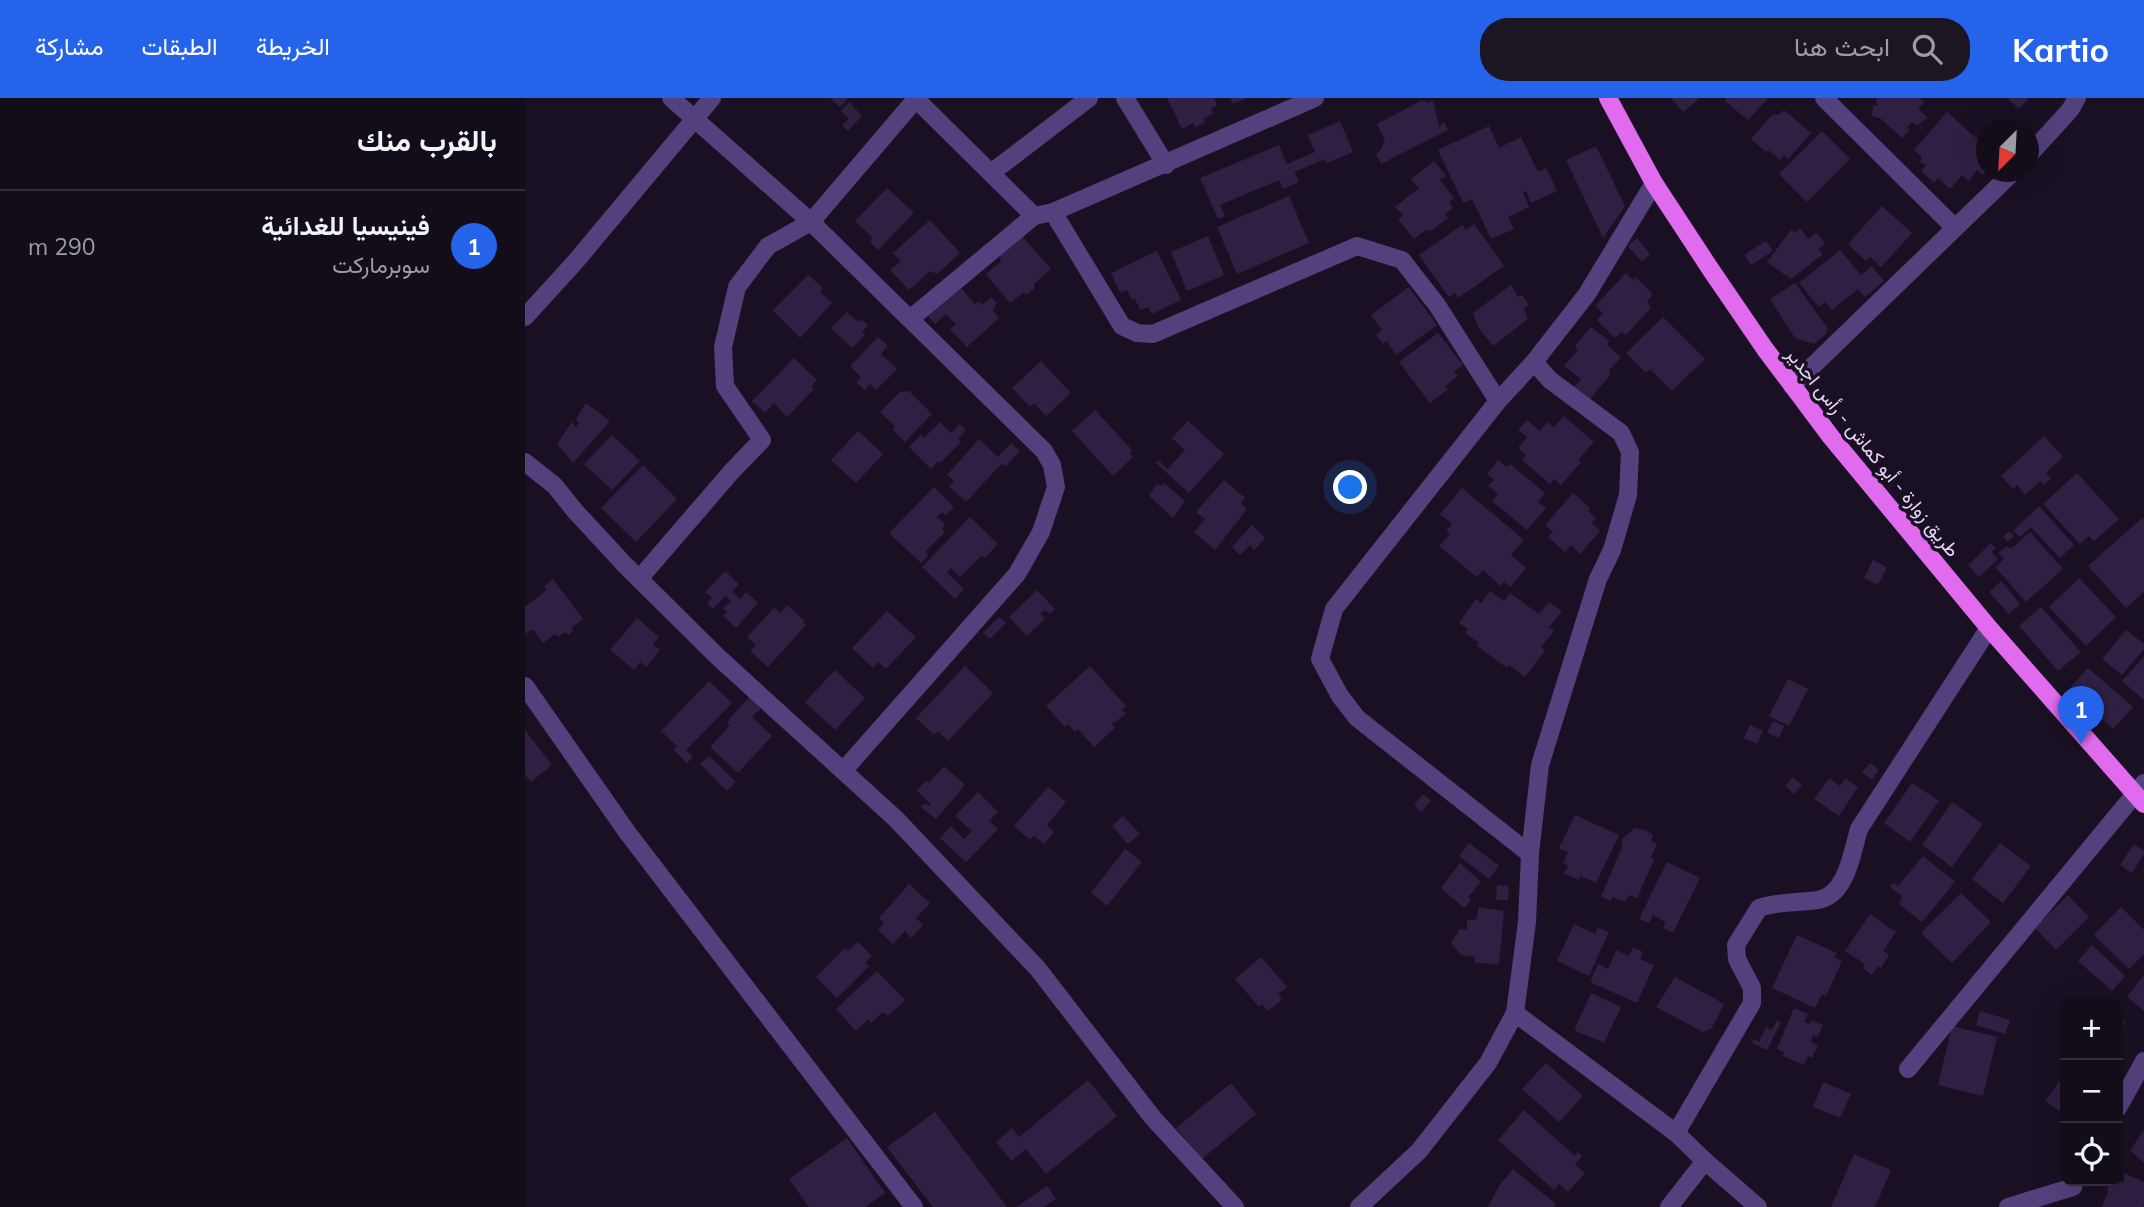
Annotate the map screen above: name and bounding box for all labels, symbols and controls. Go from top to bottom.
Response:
search box [1480,18,1970,81]
text: Kartio [2012,29,2109,70]
text: ابحث هنا [1794,30,1890,63]
icon: search [1908,30,1946,68]
text: مشاركة [35,31,103,61]
text: الطبقات [141,31,218,61]
text: الخريطة [256,31,330,61]
north arrow [1976,119,2039,182]
text: بالقرب منك [357,121,497,159]
text: فينيسيا للغدائية [261,209,430,242]
text: 290 m [28,232,96,261]
text: 1 [467,232,481,261]
text: سوبرماركت [332,250,430,279]
street label: طريق زوارة - أبو كماش - رأس اجدير [1780,342,1965,562]
your location [1333,470,1367,504]
pin: 1 [2058,686,2104,744]
map controls [2060,997,2123,1186]
button: + [2060,997,2123,1060]
button: − [2060,1060,2123,1123]
button: locate [2060,1123,2123,1186]

